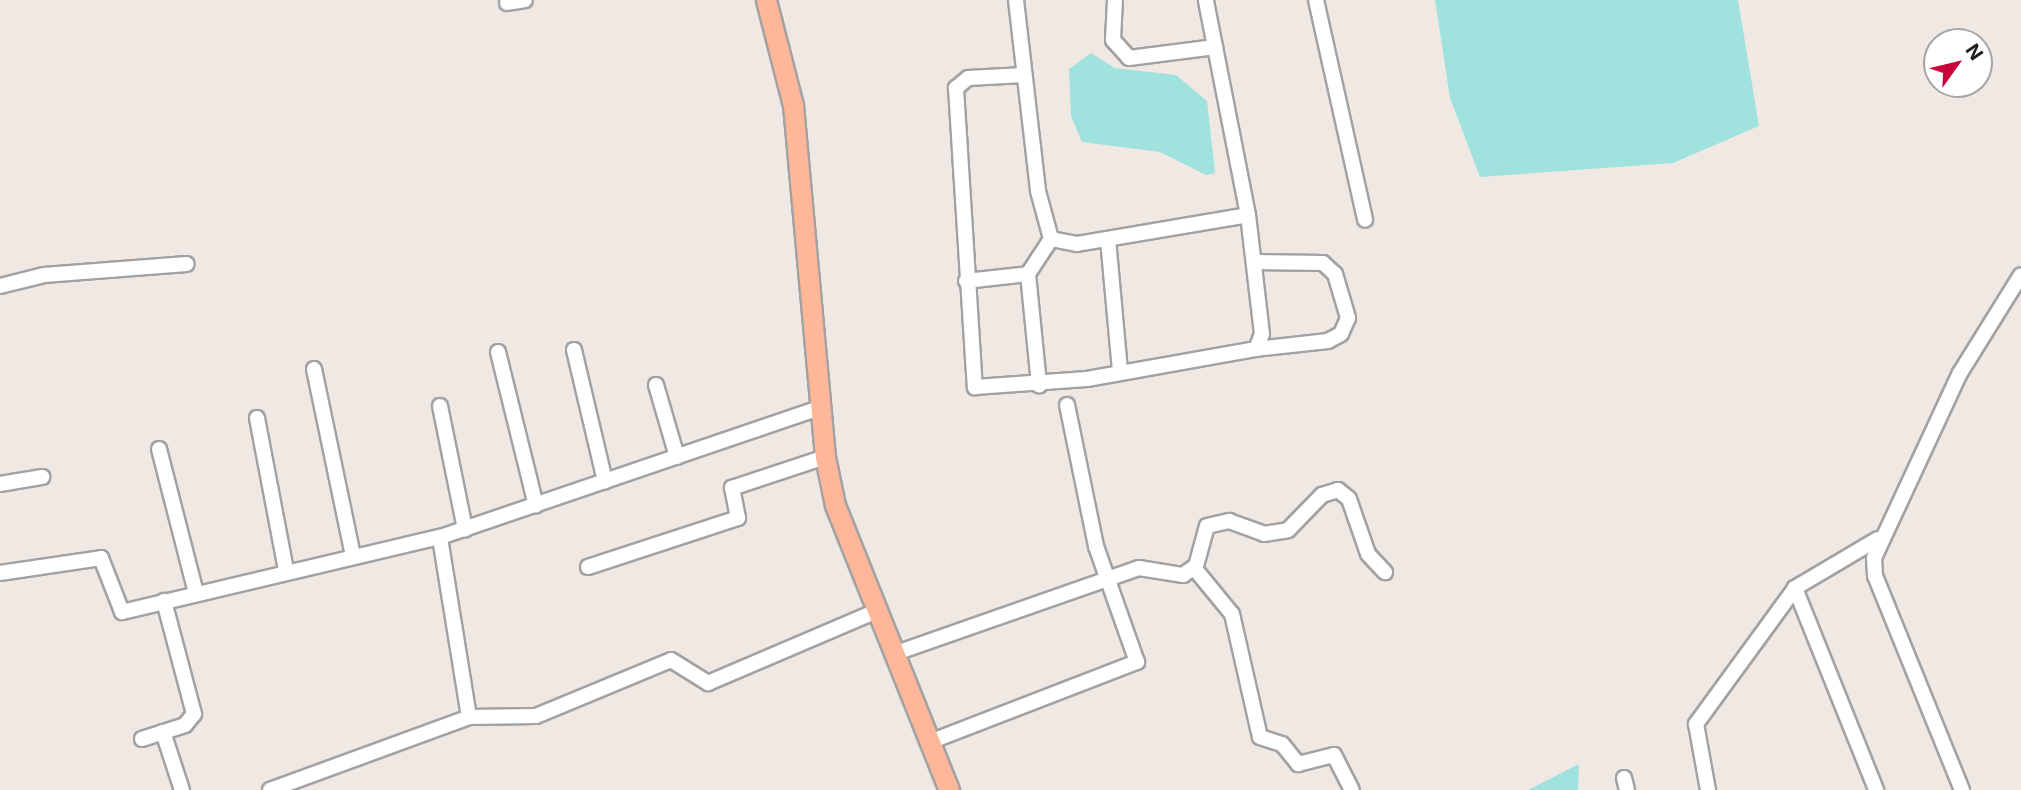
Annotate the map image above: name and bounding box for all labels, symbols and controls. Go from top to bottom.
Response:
north arrow [1923,28,1993,98]
text: N [1961,40,1988,65]

